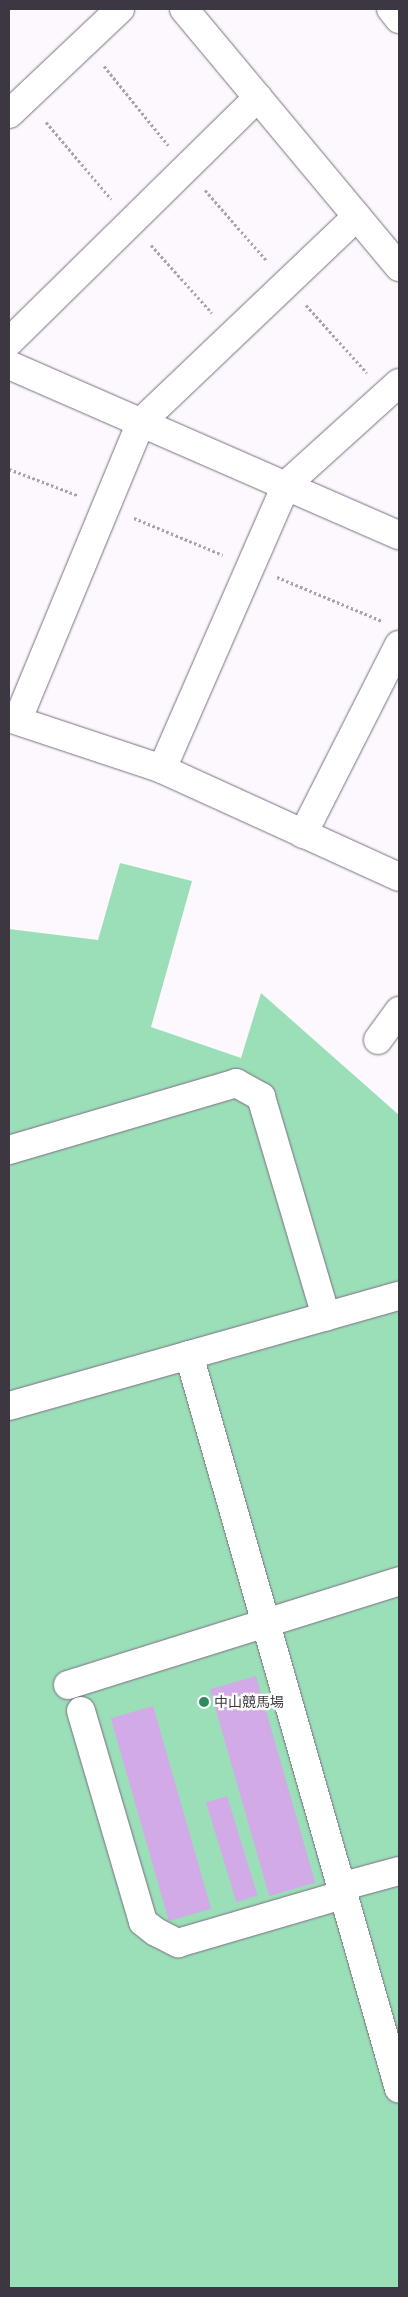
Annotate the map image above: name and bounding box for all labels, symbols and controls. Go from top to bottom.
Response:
place label: 中山競馬場 [214,1694,284,1710]
marker: 中山競馬場 [198,1696,210,1708]

